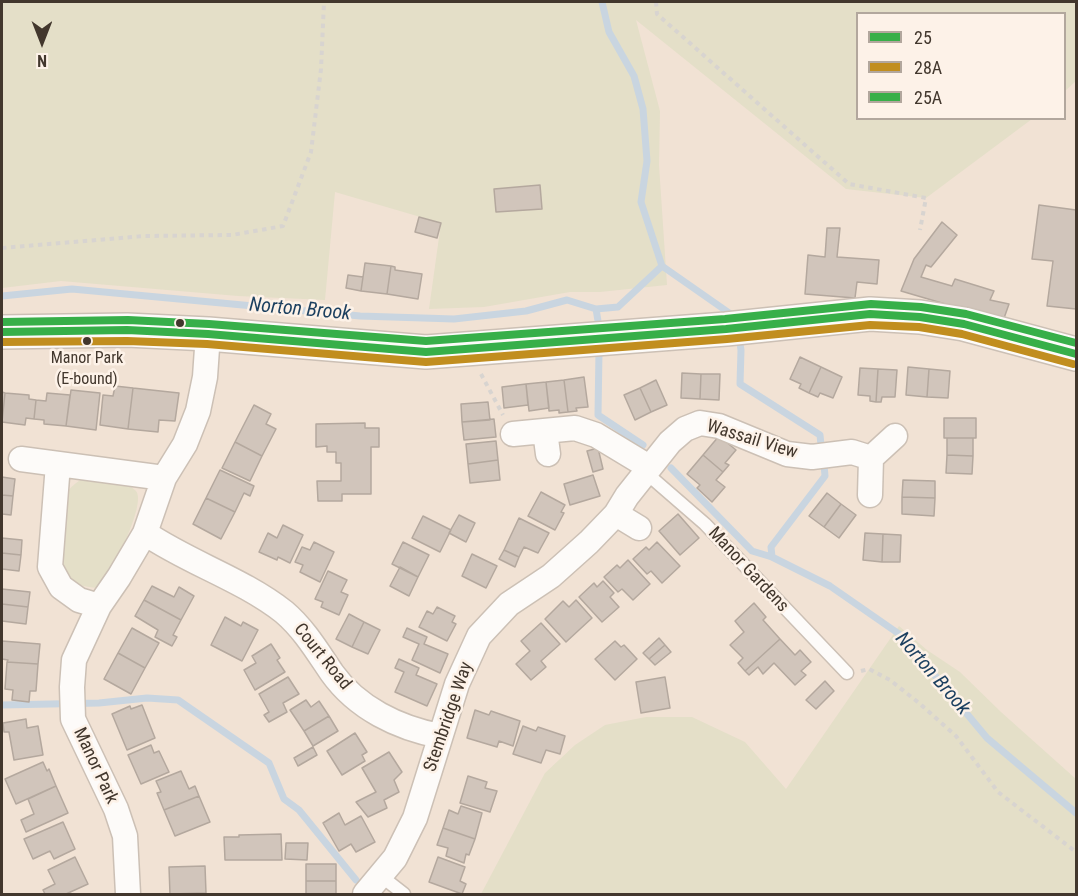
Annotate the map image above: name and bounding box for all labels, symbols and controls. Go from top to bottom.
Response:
north arrow [12,12,72,72]
legend [856,12,1066,120]
text: 25 [914,27,932,48]
text: N [37,51,47,70]
text: 28A [914,57,942,78]
text: 25A [914,87,942,108]
water label: Norton Brook [248,294,352,326]
unlabelled marker [174,317,186,329]
marker: Manor Park (E-bound) [81,335,93,347]
place label: Manor Park (E-bound) [51,349,123,387]
street label: Wassail View [704,416,800,464]
street label: Manor Gardens [703,523,793,617]
street label: Court Road [289,619,355,695]
water label: Norton Brook [890,628,974,720]
street label: Stembridge Way [420,659,478,775]
street label: Manor Park [68,724,122,808]

